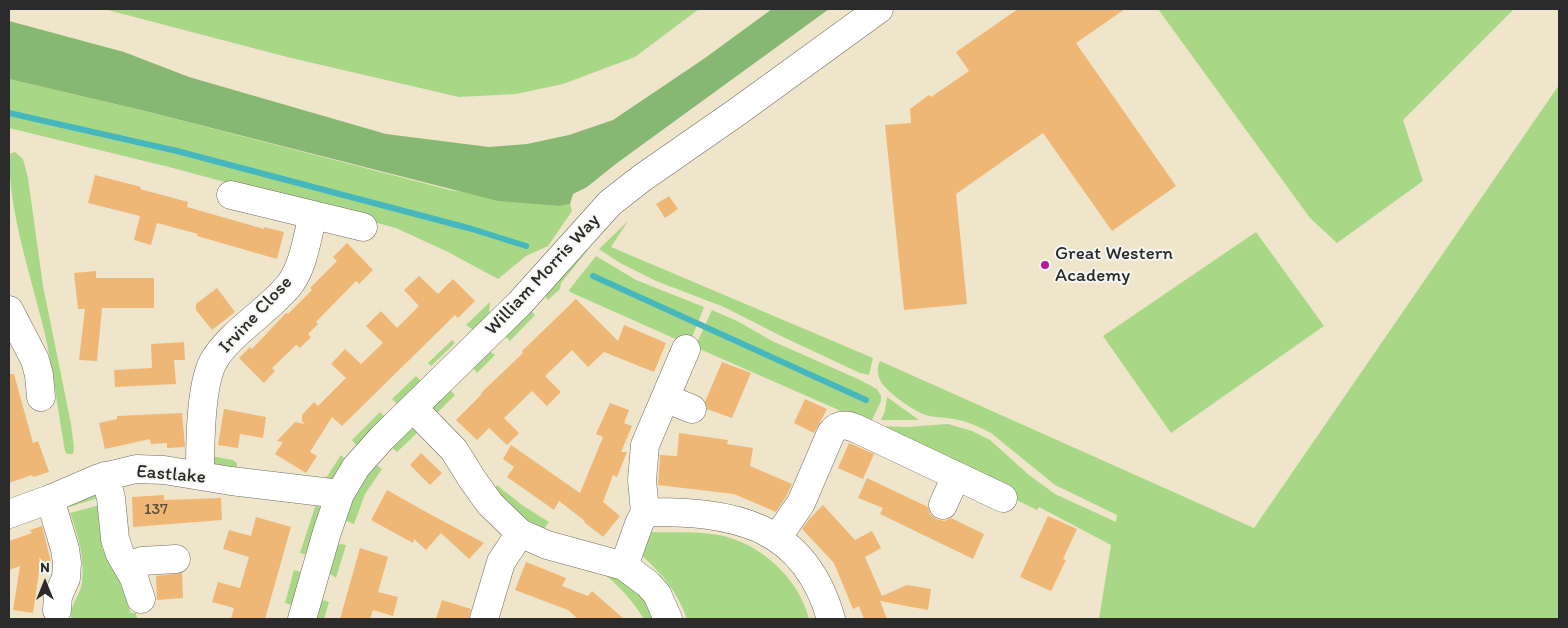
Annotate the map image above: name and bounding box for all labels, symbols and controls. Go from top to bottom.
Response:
street label: William Morris Way [481,209,605,341]
place label: Great Western Academy [1055,243,1173,287]
marker: Great Western Academy [1039,259,1051,271]
street label: Irvine Close [215,272,297,358]
street label: Eastlake [135,461,207,489]
house number: 137 [144,500,168,520]
north arrow [20,558,70,608]
text: N [40,559,50,576]

